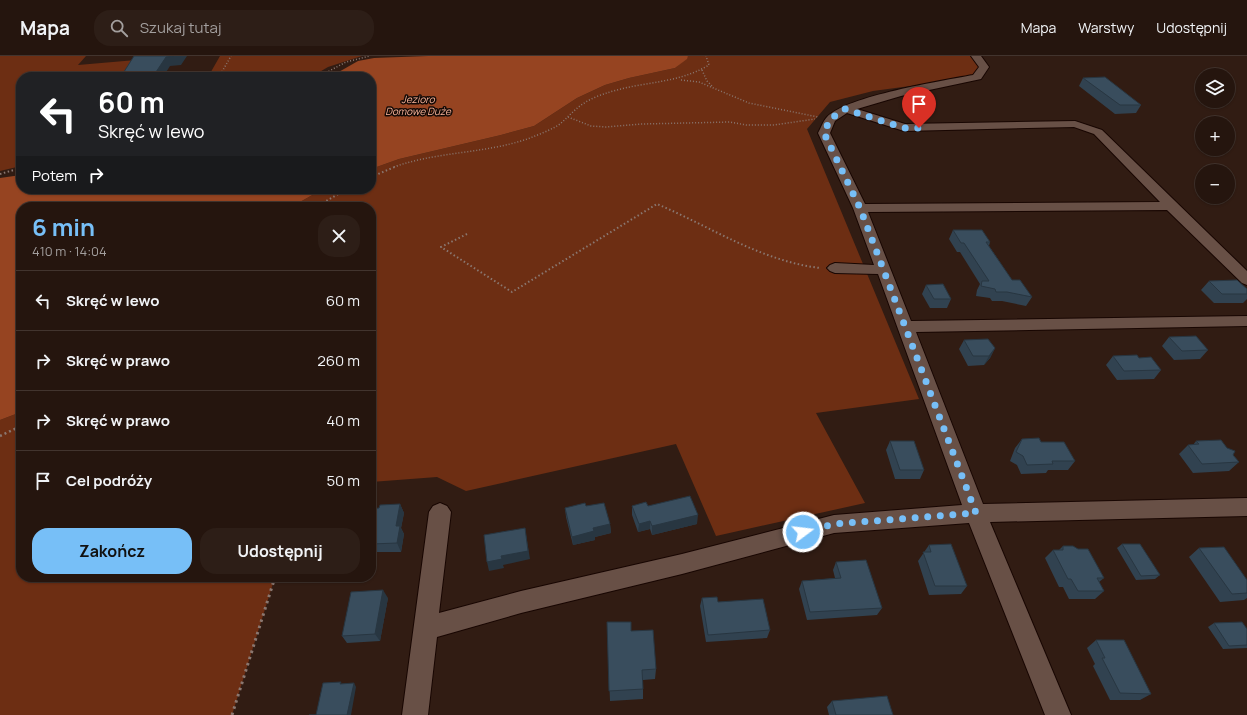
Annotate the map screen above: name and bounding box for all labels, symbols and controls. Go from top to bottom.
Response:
search box [94,10,374,46]
text: Mapa [20,15,70,41]
icon: search [108,17,130,39]
text: Szukaj tutaj [140,17,222,38]
text: Mapa [1021,18,1056,37]
text: Warstwy [1078,18,1134,37]
text: Udostępnij [1156,18,1227,37]
map controls [1195,68,1235,204]
button: layers [1195,68,1235,108]
text: 60 m [98,83,165,121]
pin [902,87,936,128]
icon: left [32,88,84,140]
water label: Jezioro Domowe Duże [385,92,452,118]
icon: arrive [908,93,930,115]
button: + [1195,116,1235,156]
text: Skręć w lewo [98,119,204,143]
icon: right [85,164,107,186]
button: − [1195,164,1235,204]
text: Potem [32,165,77,186]
text: 6 min [32,210,95,243]
button: close [318,215,360,257]
text: 410 m · 14:04 [32,242,107,260]
icon: left [32,290,54,312]
text: Skręć w lewo [66,290,160,311]
text: 60 m [326,290,360,311]
icon: right [32,350,54,372]
text: Skręć w prawo [66,350,170,371]
text: 260 m [317,350,360,371]
icon: right [32,410,54,432]
text: Skręć w prawo [66,410,170,431]
text: 40 m [326,410,360,431]
icon: arrive [32,470,54,492]
text: Cel podróży [66,470,152,491]
text: 50 m [326,470,360,491]
position arrow [782,511,824,553]
button: Zakończ [32,528,192,574]
button: Udostępnij [200,528,360,574]

